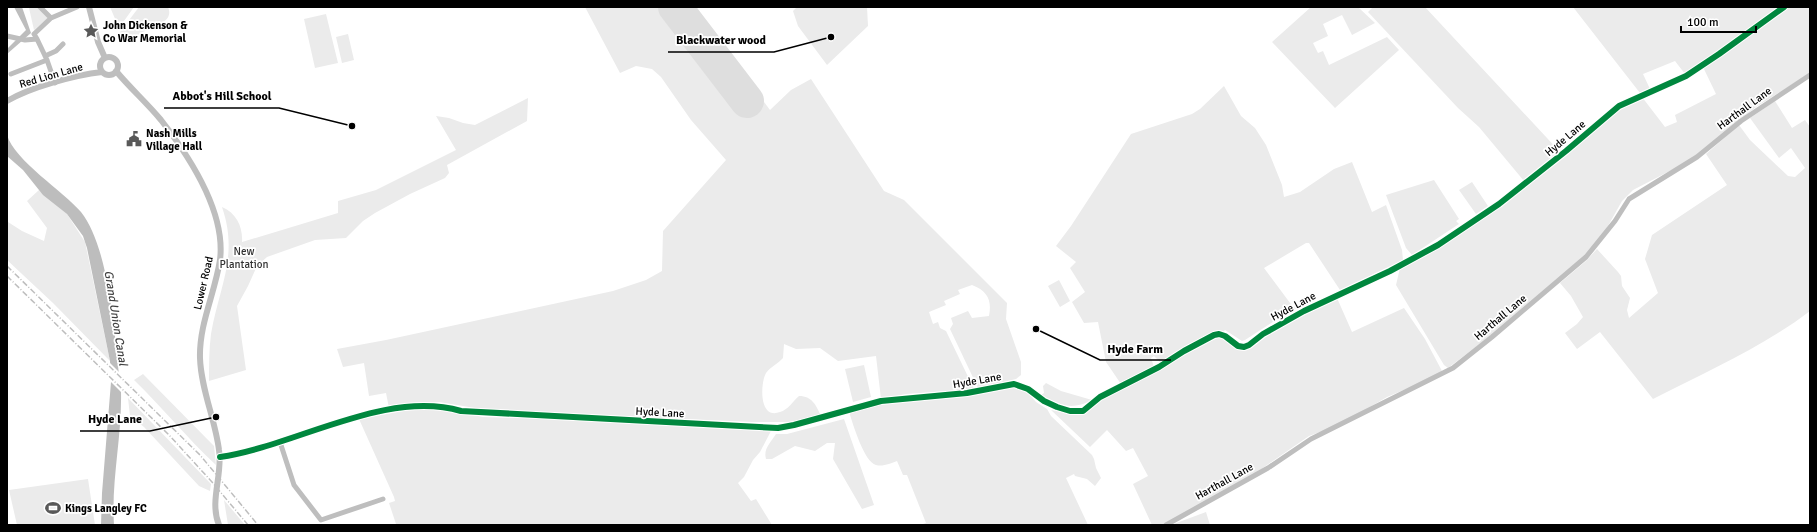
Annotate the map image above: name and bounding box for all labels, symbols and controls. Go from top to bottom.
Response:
scale bar [1681,8,1756,34]
text: 100 m [1687,15,1719,30]
place label: John Dickenson & Co War Memorial [103,19,188,45]
place icon: John Dickenson & Co War Memorial [82,22,100,40]
callout: Blackwater wood [668,28,774,52]
text: Blackwater wood [676,33,767,48]
street label: Red Lion Lane [18,60,84,91]
callout: Abbot's Hill School [164,84,279,108]
street label: Harthall Lane [1715,84,1774,133]
text: Abbot's Hill School [173,89,272,104]
street label: Hyde Lane [1542,118,1588,159]
place label: Nash Mills Village Hall [146,127,203,153]
public building icon: Nash Mills Village Hall [125,130,143,148]
park label: New Plantation [219,245,269,271]
street label: Lower Road [191,255,216,311]
water label: Grand Union Canal [101,269,131,368]
street label: Hyde Lane [1269,289,1318,324]
street label: Harthall Lane [1472,292,1529,343]
callout: Hyde Farm [1100,336,1171,360]
text: Hyde Farm [1107,342,1163,357]
street label: Hyde Lane [952,370,1002,391]
street label: Hyde Lane [635,405,685,420]
callout: Hyde Lane [80,407,150,431]
text: Hyde Lane [88,412,142,427]
street label: Harthall Lane [1193,460,1255,503]
sports icon: Kings Langley FC [44,499,62,517]
place label: Kings Langley FC [65,502,147,515]

